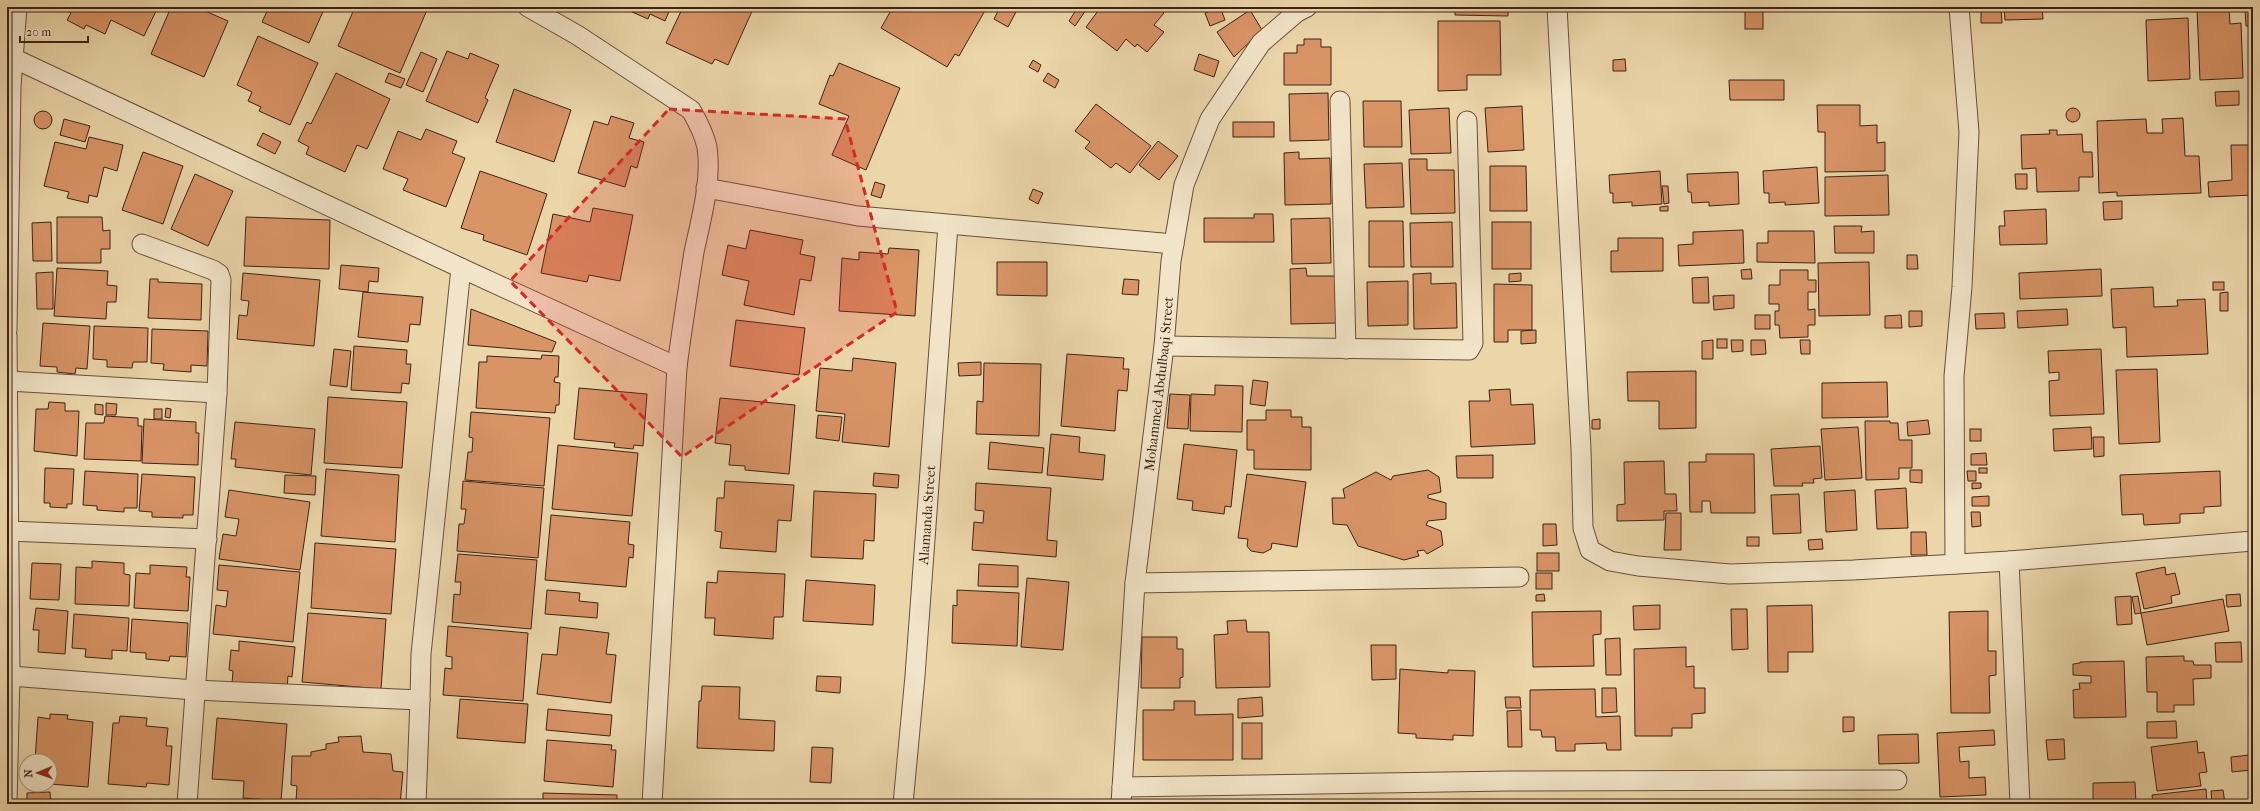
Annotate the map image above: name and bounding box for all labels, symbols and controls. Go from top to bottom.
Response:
scale bar [20,18,88,44]
text: 20 m [26,25,51,39]
street label: Mohammed Abdulbaqi Street [1140,296,1177,472]
street label: Alamanda Street [915,465,939,566]
north arrow [18,753,58,793]
text: N [22,768,35,778]

